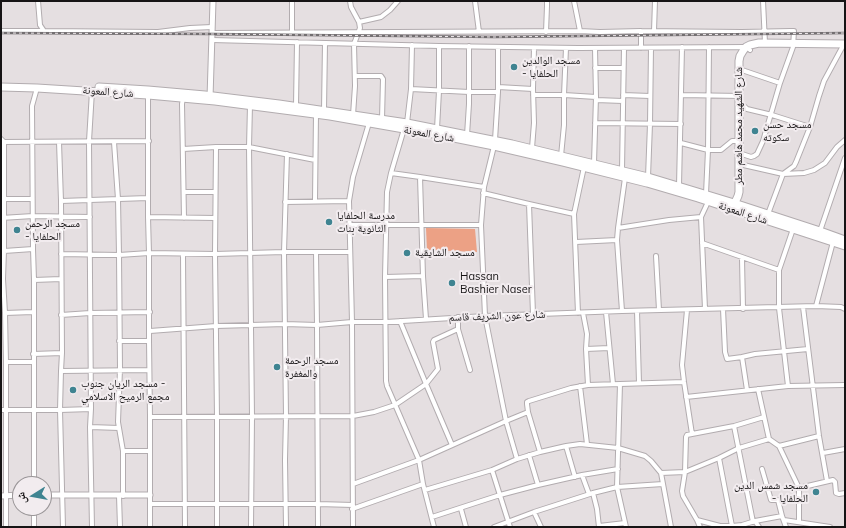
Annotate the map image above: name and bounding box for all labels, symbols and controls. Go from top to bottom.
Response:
place label: مسجد الوالدين - الحلفايا [522,54,580,80]
marker: مسجد الوالدين - الحلفايا [509,62,519,72]
street label: شارع الشهيد محمد هاشم مطر [732,67,746,185]
street label: شارع المعونة [82,84,134,100]
place label: مسجد حسن سكوته [763,118,811,144]
street label: شارع المعونة [403,123,455,145]
marker: مسجد حسن سكوته [750,126,760,136]
street label: شارع المعونة [717,199,769,227]
place label: مدرسة الحلفايا الثانوية بنات [337,209,395,235]
place label: مسجد الرحمن - الحلفايا [25,217,80,243]
marker: مدرسة الحلفايا الثانوية بنات [324,217,334,227]
marker: مسجد الرحمن - الحلفايا [12,225,22,235]
place label: مسجد الشايقية [415,246,475,260]
marker: مسجد الشايقية [402,248,412,258]
place label: Hassan Bashier Naser [460,270,532,296]
marker: Hassan Bashier Naser [447,278,457,288]
street label: شارع عون الشريف قاسم [449,308,545,324]
place label: مسجد الرحمة والمغفرة [285,354,339,380]
marker: مسجد الرحمة والمغفرة [272,362,282,372]
place label: مسجد الريان جنوب - مجمع الرميح الاسلامي [81,377,169,403]
marker: مسجد الريان جنوب - مجمع الرميح الاسلامي [68,385,78,395]
north arrow [12,476,52,516]
place label: مسجد شمس الدين - الحلفايا [734,479,808,505]
marker: مسجد شمس الدين - الحلفايا [811,487,821,497]
text: ش [13,491,29,505]

